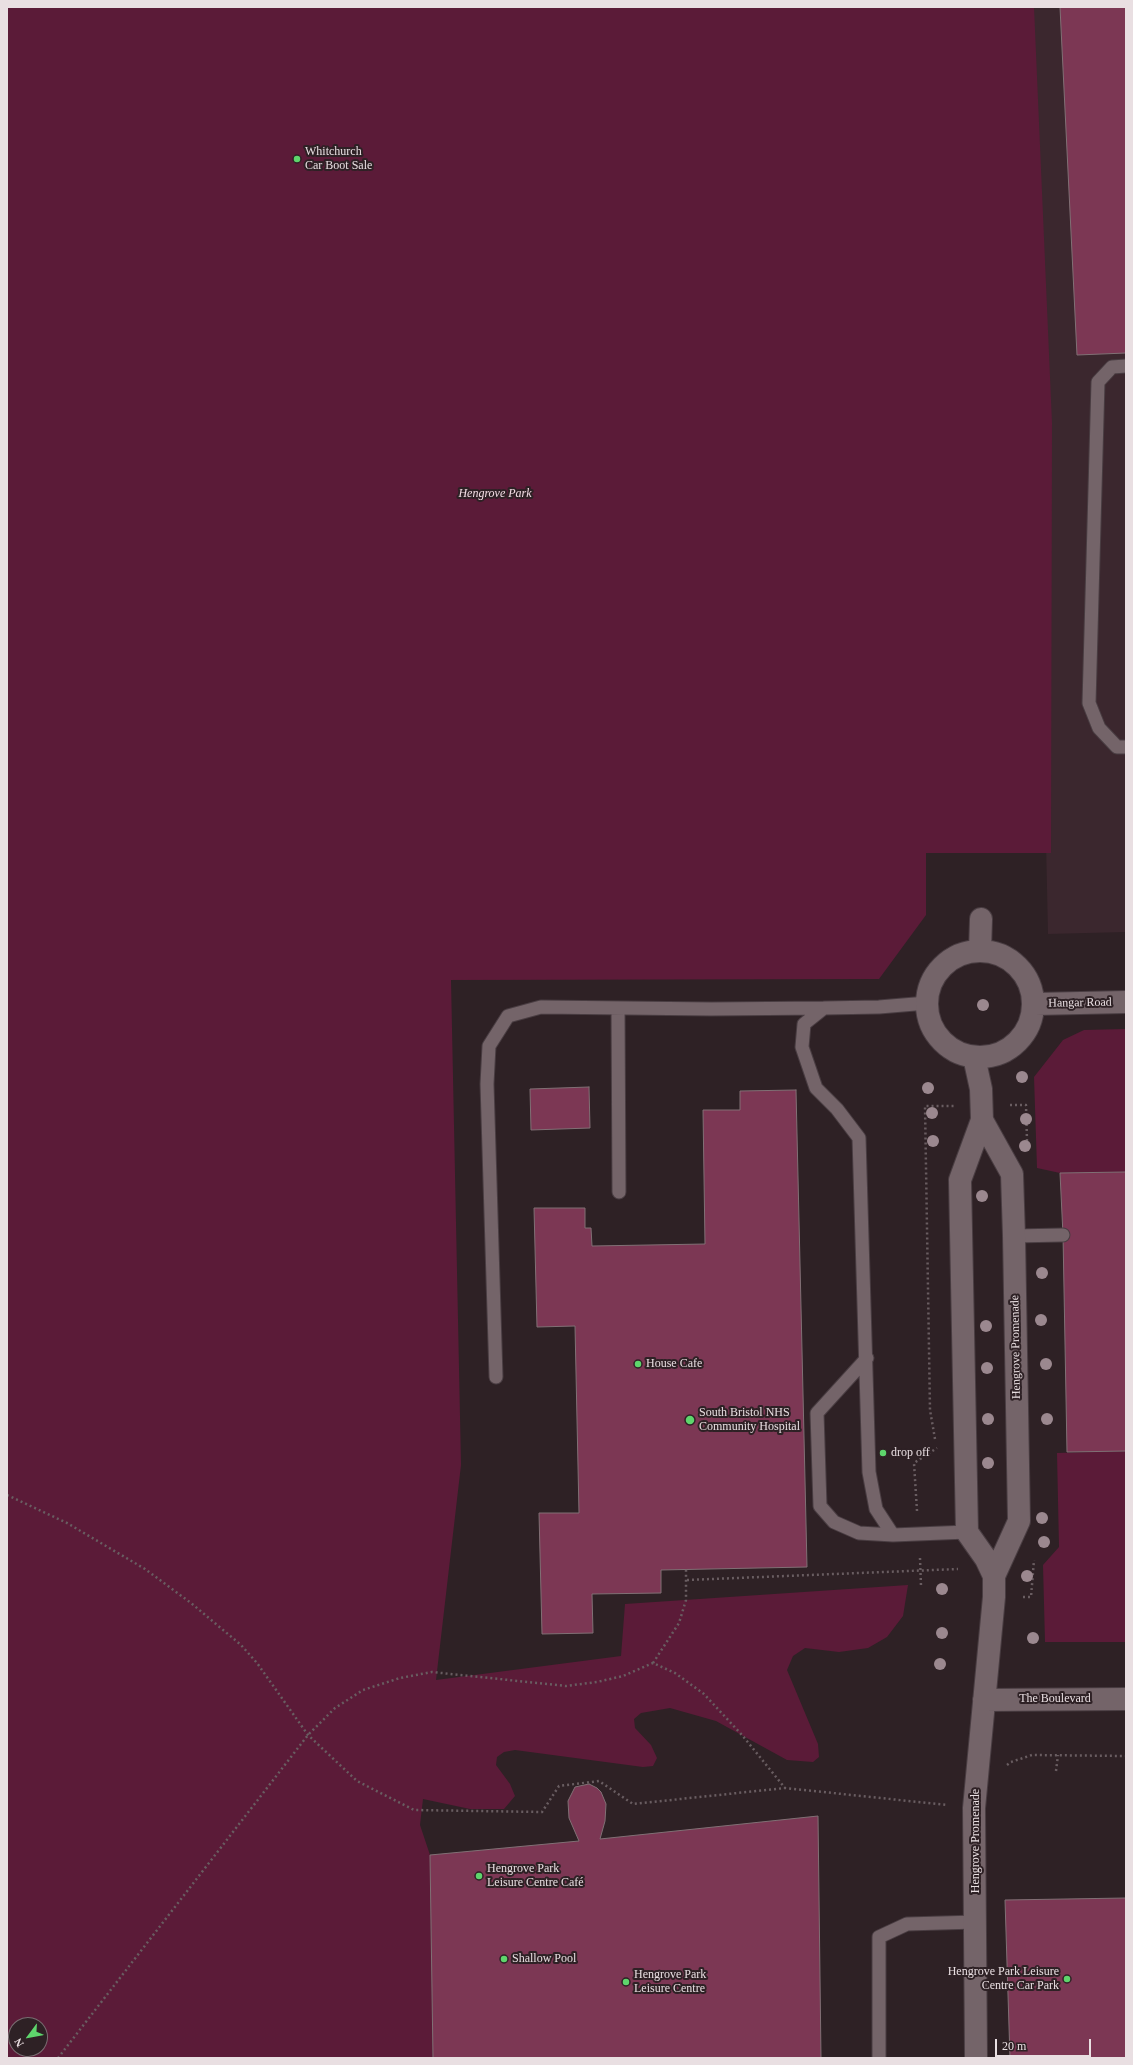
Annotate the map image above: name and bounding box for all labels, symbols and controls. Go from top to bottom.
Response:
place label: Whitchurch Car Boot Sale [305,145,372,173]
marker: Whitchurch Car Boot Sale [292,154,302,164]
park label: Hengrove Park [458,487,532,501]
street label: Hangar Road [1048,995,1112,1011]
street label: Hengrove Promenade [1008,1295,1024,1399]
place label: House Cafe [646,1357,702,1371]
marker: House Cafe [633,1359,643,1369]
place label: South Bristol NHS Community Hospital [699,1406,800,1434]
marker: South Bristol NHS Community Hospital [684,1414,696,1426]
place label: drop off [891,1446,930,1460]
marker: drop off [878,1448,888,1458]
street label: The Boulevard [1019,1692,1091,1706]
street label: Hengrove Promenade [969,1789,983,1893]
place label: Hengrove Park Leisure Centre Café [487,1862,584,1890]
marker: Hengrove Park Leisure Centre Café [474,1871,484,1881]
place label: Shallow Pool [512,1952,576,1966]
marker: Shallow Pool [499,1954,509,1964]
place label: Hengrove Park Leisure Centre Car Park [948,1965,1059,1993]
place label: Hengrove Park Leisure Centre [634,1968,706,1996]
marker: Hengrove Park Leisure Centre Car Park [1062,1974,1072,1984]
marker: Hengrove Park Leisure Centre [621,1977,631,1987]
north arrow [8,2017,48,2057]
scale bar [997,2031,1093,2057]
text: N [11,2036,26,2049]
text: 20 m [1002,2039,1026,2053]

